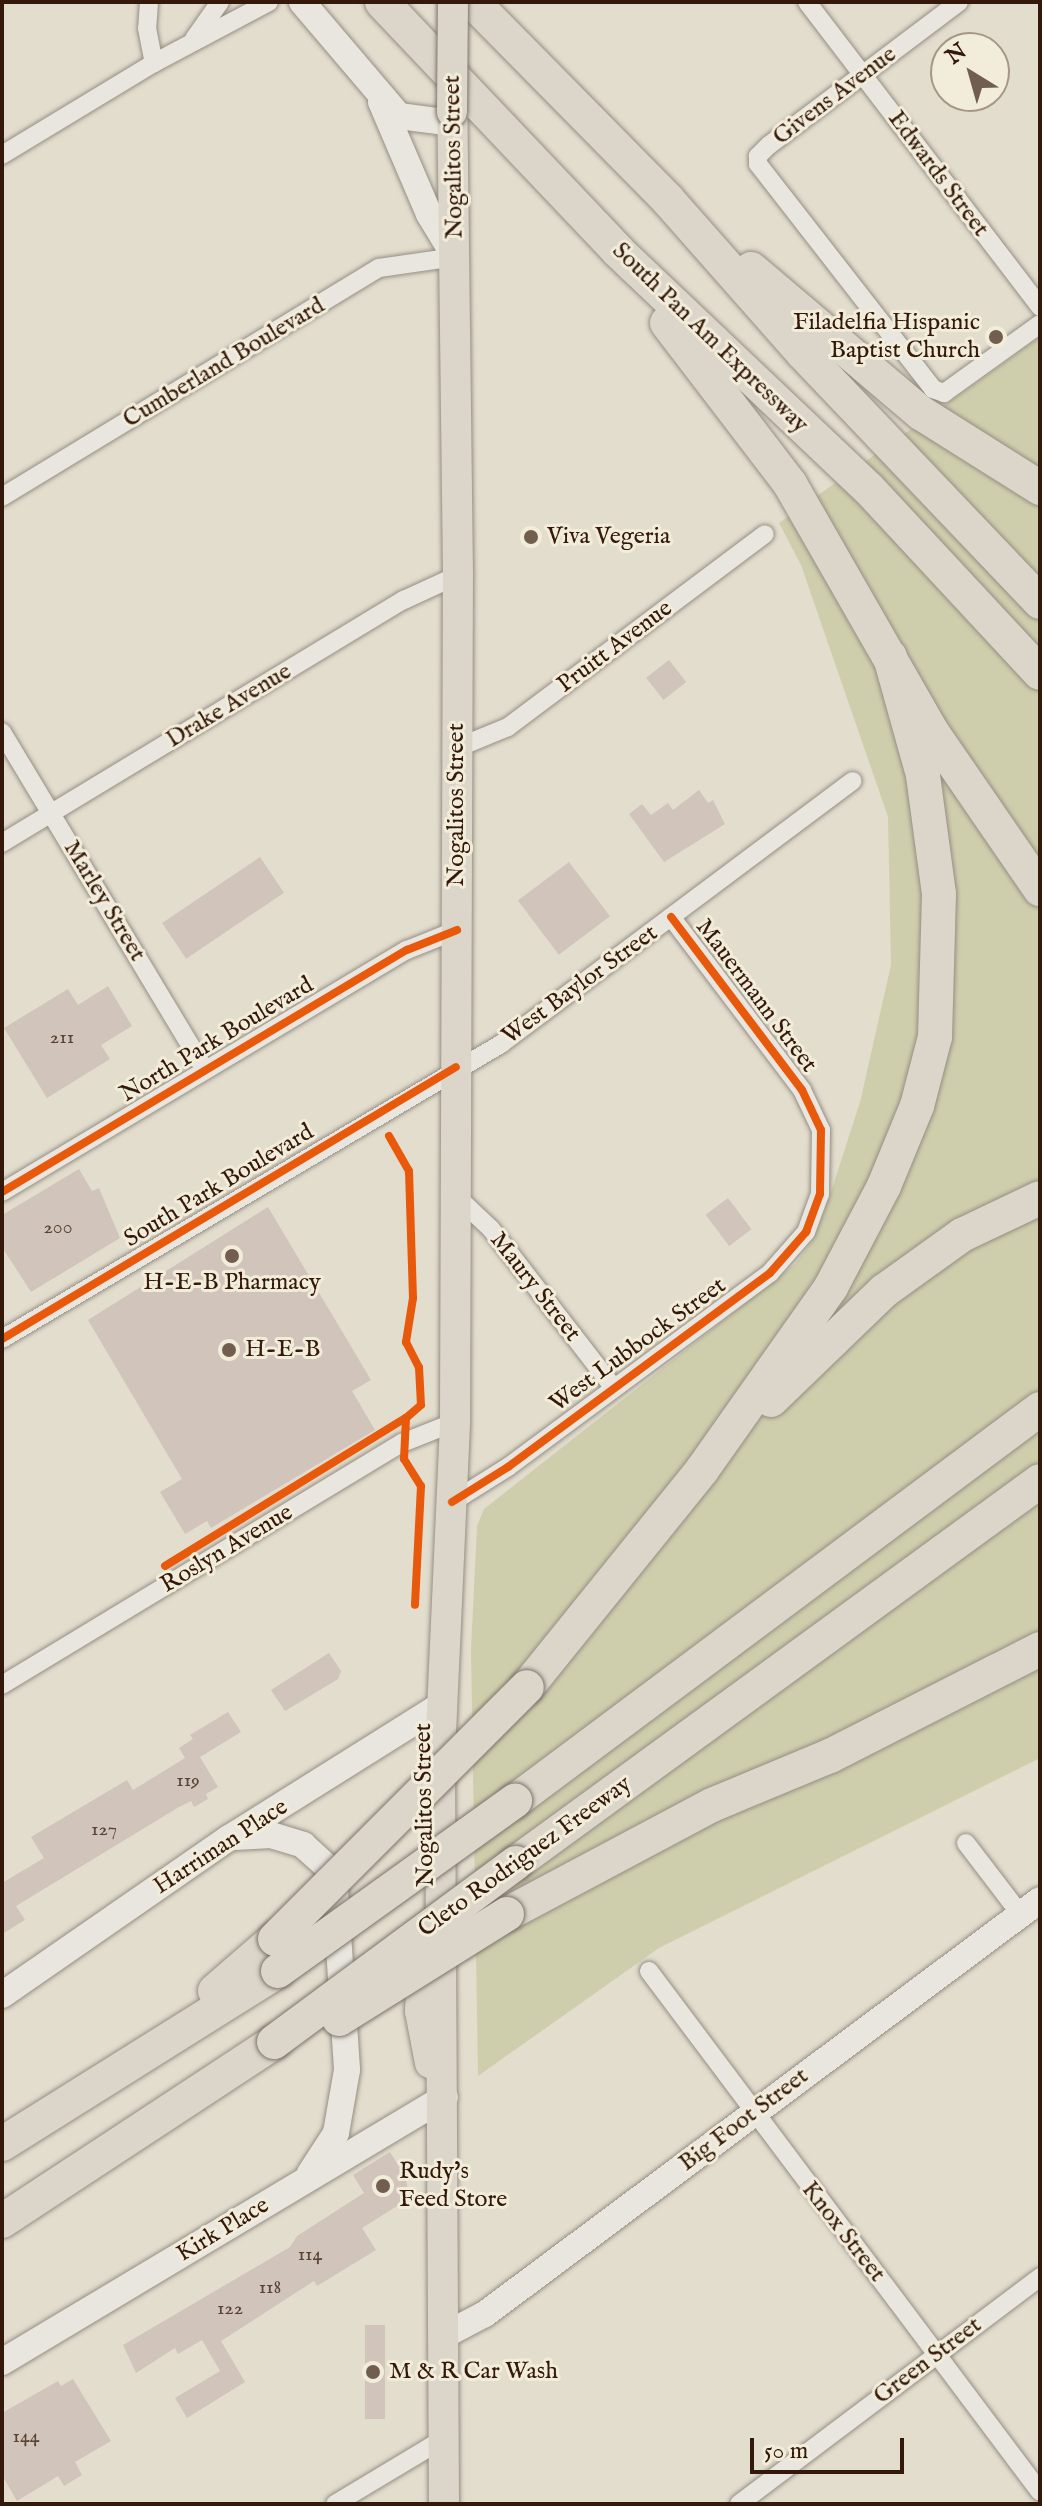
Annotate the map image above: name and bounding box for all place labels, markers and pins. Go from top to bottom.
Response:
place label: Filadelfia Hispanic Baptist Church [793,309,980,365]
marker: Filadelfia Hispanic Baptist Church [987,328,1005,346]
place label: Viva Vegeria [547,523,670,551]
marker: Viva Vegeria [522,528,540,546]
marker: H-E-B Pharmacy [223,1247,241,1265]
place label: H-E-B Pharmacy [143,1269,321,1297]
place label: H-E-B [245,1336,320,1364]
marker: H-E-B [220,1341,238,1359]
place label: Rudy's Feed Store [399,2158,507,2214]
marker: Rudy's Feed Store [374,2177,392,2195]
place label: M & R Car Wash [389,2358,558,2386]
marker: M & R Car Wash [364,2363,382,2381]

